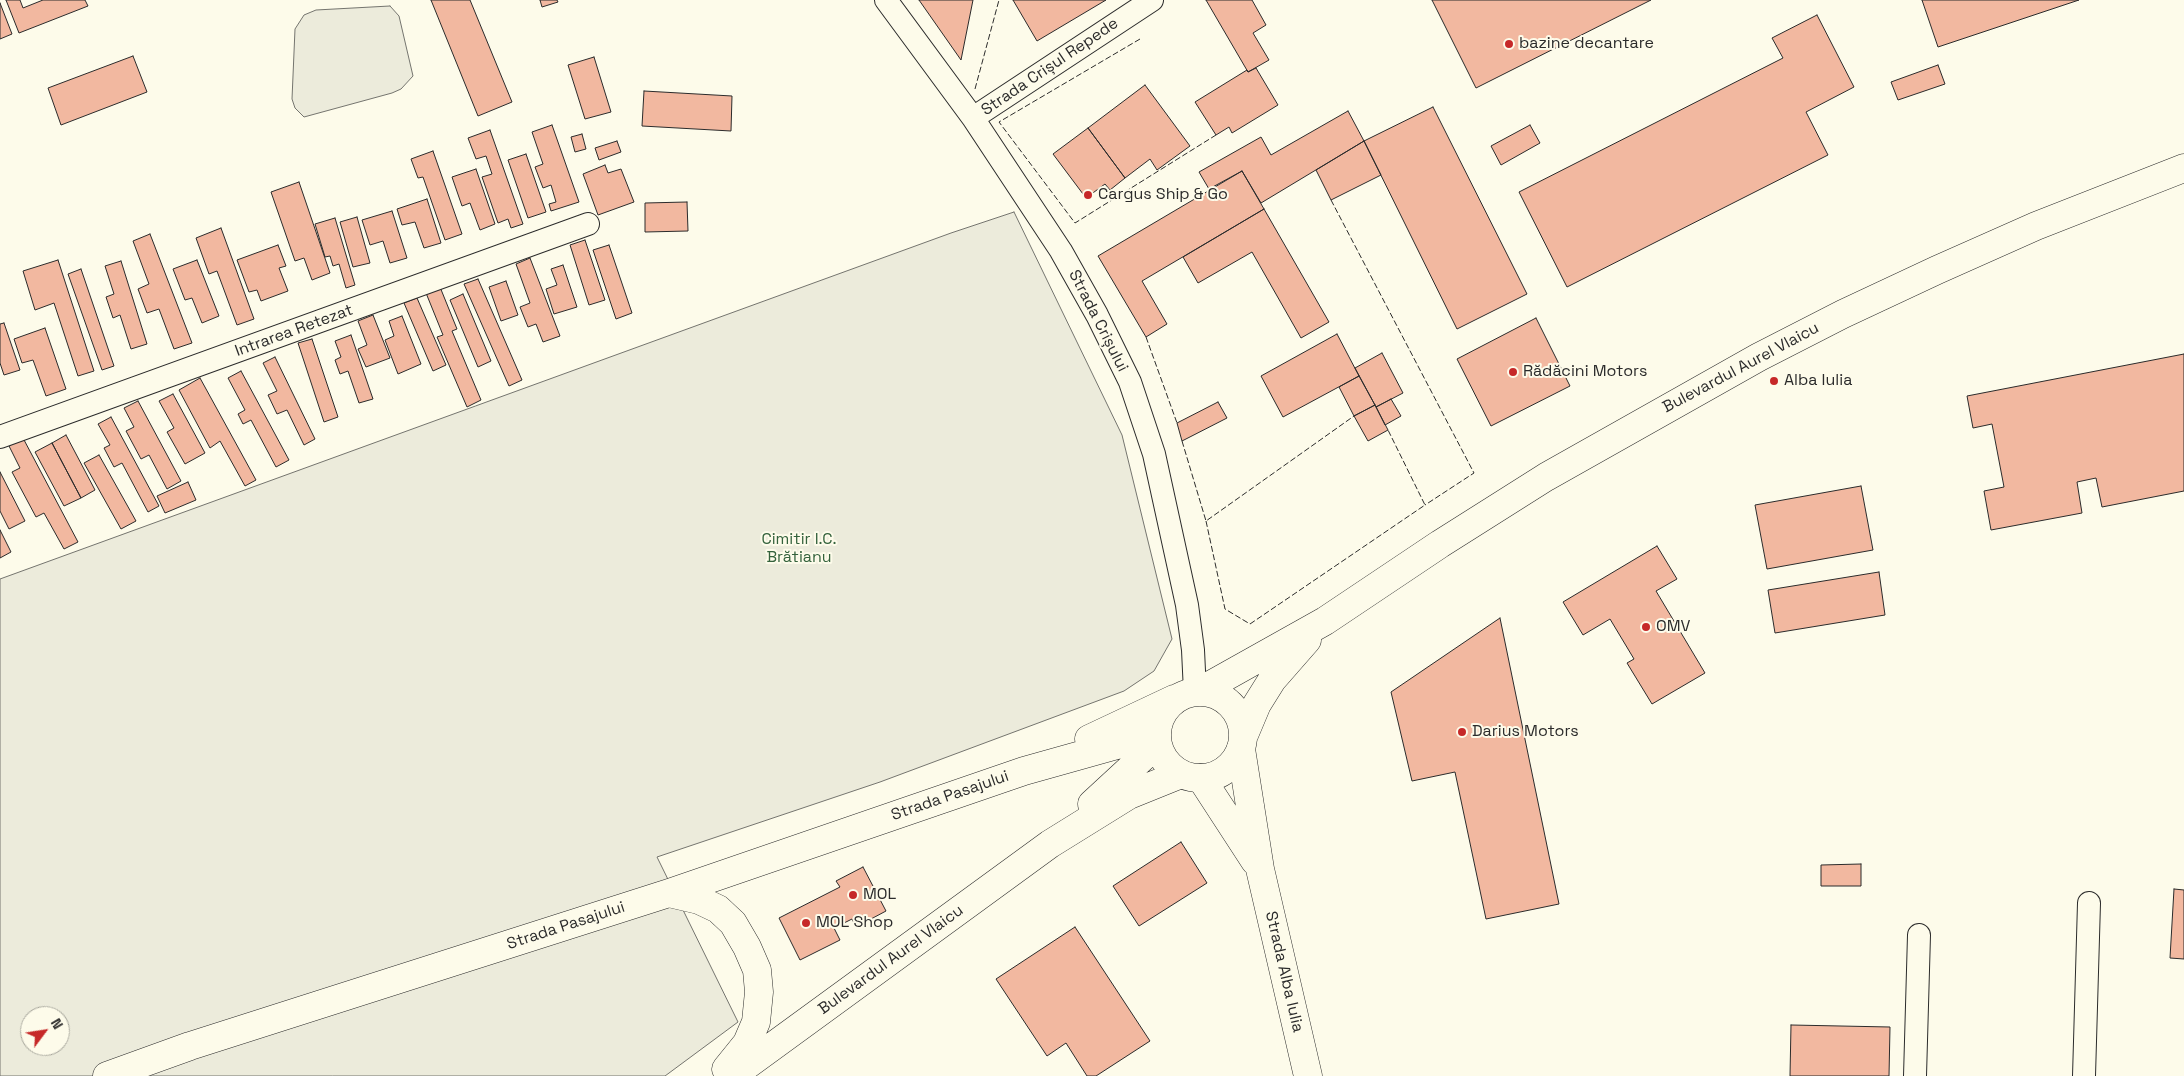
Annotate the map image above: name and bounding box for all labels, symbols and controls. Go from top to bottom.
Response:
street label: Strada Crișul Repede [978,14,1122,120]
place label: bazine decantare [1519,34,1654,54]
marker: bazine decantare [1503,38,1515,50]
place label: Cargus Ship & Go [1098,185,1228,205]
marker: Cargus Ship & Go [1082,189,1094,201]
street label: Strada Crișului [1064,267,1132,375]
street label: Intrarea Retezat [232,301,356,361]
street label: Bulevardul Aurel Vlaicu [1660,319,1822,417]
place label: Rădăcini Motors [1523,362,1647,382]
marker: Rădăcini Motors [1507,366,1519,378]
place label: Alba Iulia [1784,371,1852,391]
marker: Alba Iulia [1768,375,1780,387]
park label: Cimitir I.C. Brătianu [761,530,837,568]
place label: OMV [1656,617,1690,637]
marker: OMV [1640,621,1652,633]
place label: Darius Motors [1472,722,1579,742]
marker: Darius Motors [1456,726,1468,738]
street label: Strada Pasajului [889,767,1011,825]
place label: MOL [863,885,896,905]
marker: MOL [847,889,859,901]
street label: Strada Pasajului [505,898,627,954]
street label: Bulevardul Aurel Vlaicu [815,901,967,1019]
street label: Strada Alba Iulia [1261,909,1307,1035]
place label: MOL Shop [816,913,893,933]
marker: MOL Shop [800,917,812,929]
north arrow [20,1006,70,1056]
text: N [47,1015,67,1032]

